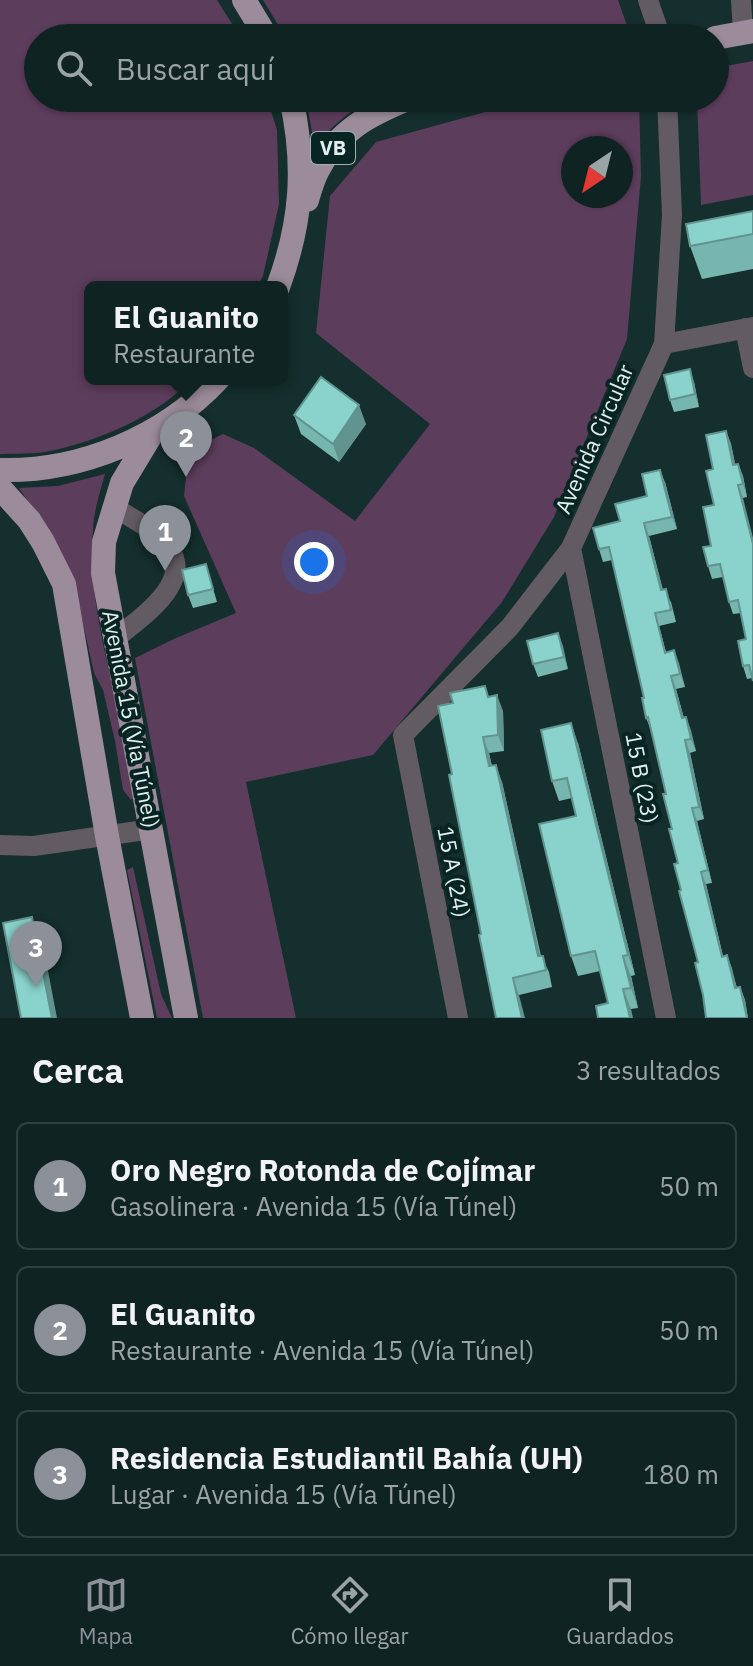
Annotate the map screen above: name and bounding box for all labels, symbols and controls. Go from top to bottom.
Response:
search box [24,24,729,112]
icon: search [52,46,96,90]
text: Buscar aquí [116,49,274,88]
road number: VB [311,132,355,164]
north arrow [561,136,633,208]
popup [84,281,288,385]
text: El Guanito [113,297,259,336]
text: Restaurante [113,336,255,370]
street label: Avenida Circular [548,360,639,518]
pin: 2 [160,411,212,477]
pin: 1 [139,505,191,571]
your location [294,542,334,582]
street label: Avenida 15 (Vía Túnel) [96,608,167,830]
street label: 15 B (23) [619,730,666,826]
street label: 15 A (24) [431,824,478,920]
pin: 3 [10,921,62,987]
text: Cerca [32,1048,124,1092]
text: 3 resultados [576,1053,721,1087]
text: Oro Negro Rotonda de Cojímar [110,1150,535,1189]
text: 1 [52,1169,68,1203]
text: 50 m [659,1169,719,1203]
text: Gasolinera · Avenida 15 (Vía Túnel) [110,1189,517,1223]
text: El Guanito [110,1294,256,1333]
text: 2 [52,1313,68,1347]
text: 50 m [659,1313,719,1347]
text: Restaurante · Avenida 15 (Vía Túnel) [110,1333,534,1367]
text: Residencia Estudiantil Bahía (UH) [110,1438,583,1477]
text: 3 [52,1457,68,1491]
text: 180 m [643,1457,719,1491]
text: Lugar · Avenida 15 (Vía Túnel) [110,1477,457,1511]
tab: Mapa [79,1573,133,1650]
tab: Cómo llegar [291,1573,409,1650]
tab: Guardados [566,1573,674,1650]

